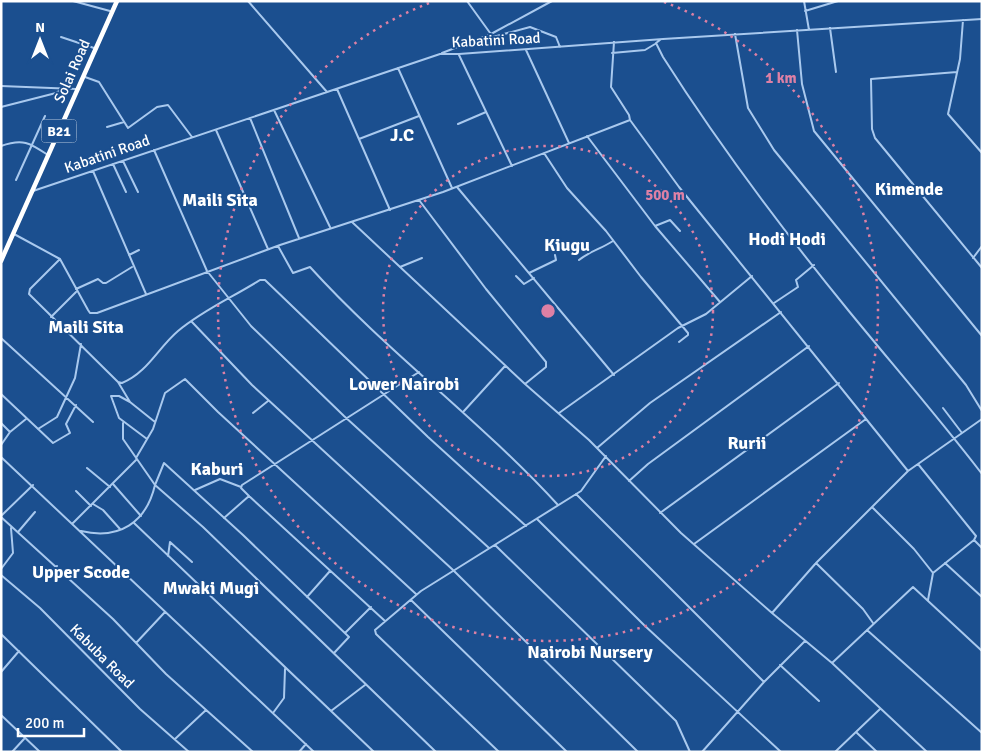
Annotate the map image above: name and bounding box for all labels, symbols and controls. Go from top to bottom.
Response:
north arrow [15,15,65,65]
text: N [35,19,45,36]
street label: Kabatini Road [451,29,541,51]
street label: Solai Road [50,36,94,106]
text: 1 km [765,69,797,87]
road number: B21 [42,120,76,142]
district label: J.C [390,124,414,146]
street label: Kabatini Road [62,131,152,177]
district label: Kimende [875,178,943,200]
text: 500 m [645,186,685,204]
district label: Maili Sita [182,189,258,211]
district label: Hodi Hodi [748,228,826,250]
district label: Kiugu [544,234,590,256]
centre of rings [539,302,557,320]
district label: Maili Sita [48,316,124,338]
district label: Lower Nairobi [349,373,459,395]
district label: Rurii [728,432,766,454]
district label: Kaburi [191,458,243,480]
district label: Upper Scode [32,561,130,583]
district label: Mwaki Mugi [163,577,259,599]
street label: Kabuba Road [66,620,138,692]
district label: Nairobi Nursery [527,641,653,663]
scale bar [18,706,84,738]
text: 200 m [25,714,65,732]

